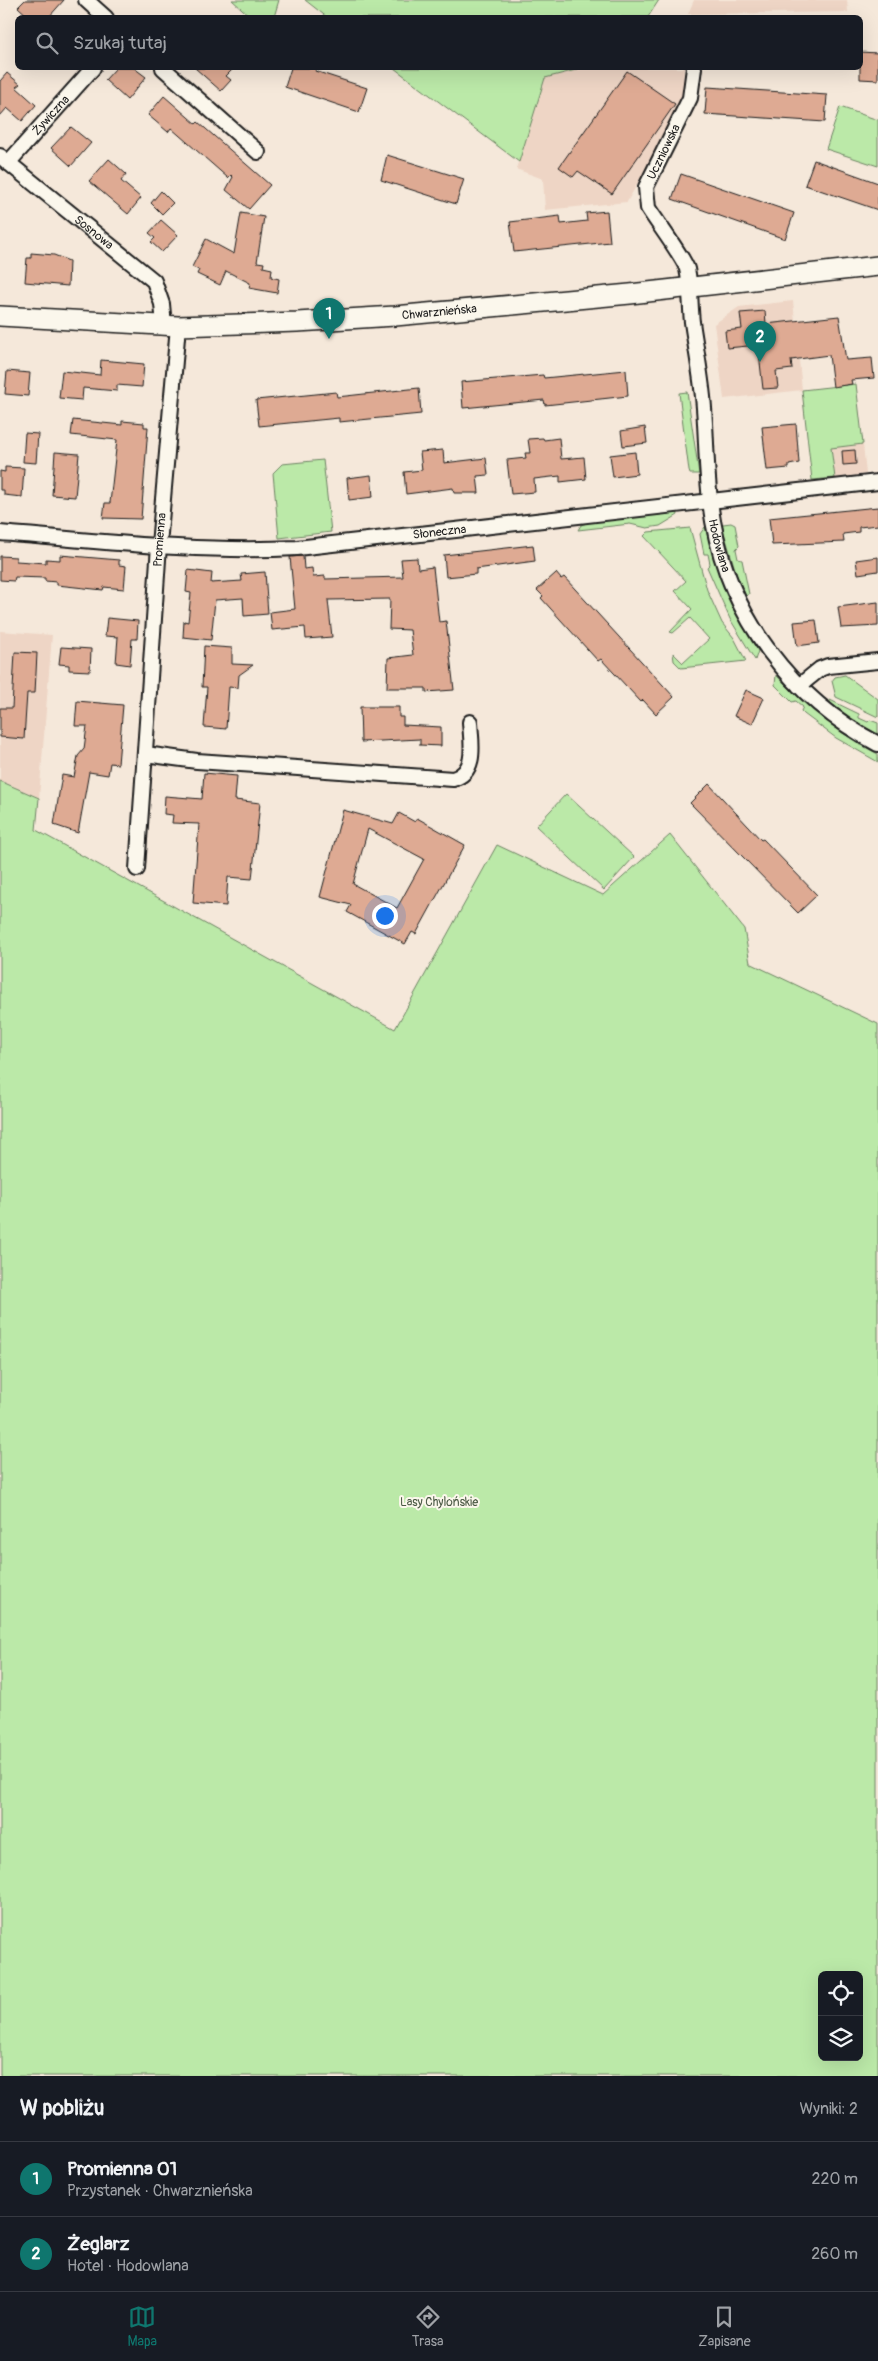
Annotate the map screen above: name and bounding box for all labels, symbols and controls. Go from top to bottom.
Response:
search box [15,15,863,70]
icon: search [33,29,61,57]
text: Szukaj tutaj [73,31,167,55]
street label: Żywiczna [28,92,73,138]
street label: Uczniowska [644,122,684,182]
street label: Sosnowa [71,212,117,253]
pin: 1 [313,298,345,339]
street label: Chwarznieńska [401,301,478,323]
pin: 2 [744,321,776,362]
street label: Promienna [150,512,169,567]
street label: Hodowlana [705,518,734,575]
street label: Słoneczna [412,521,467,542]
your location [372,903,398,929]
park label: Lasy Chylońskie [400,1495,478,1510]
map controls [818,1971,863,2061]
button: locate [818,1971,863,2016]
button: layers [818,2016,863,2061]
text: W pobliżu [20,2095,104,2122]
text: Wyniki: 2 [799,2099,858,2119]
text: Promienna 01 [67,2157,177,2181]
text: 1 [33,2169,39,2189]
text: 220 m [812,2169,858,2189]
text: Przystanek · Chwarznieńska [67,2181,253,2201]
text: Żeglarz [67,2232,130,2256]
text: 2 [32,2244,40,2264]
text: 260 m [811,2244,858,2264]
text: Hotel · Hodowlana [67,2256,189,2276]
tab: Mapa [127,2303,157,2350]
tab: Trasa [412,2303,444,2350]
tab: Zapisane [698,2303,751,2350]

